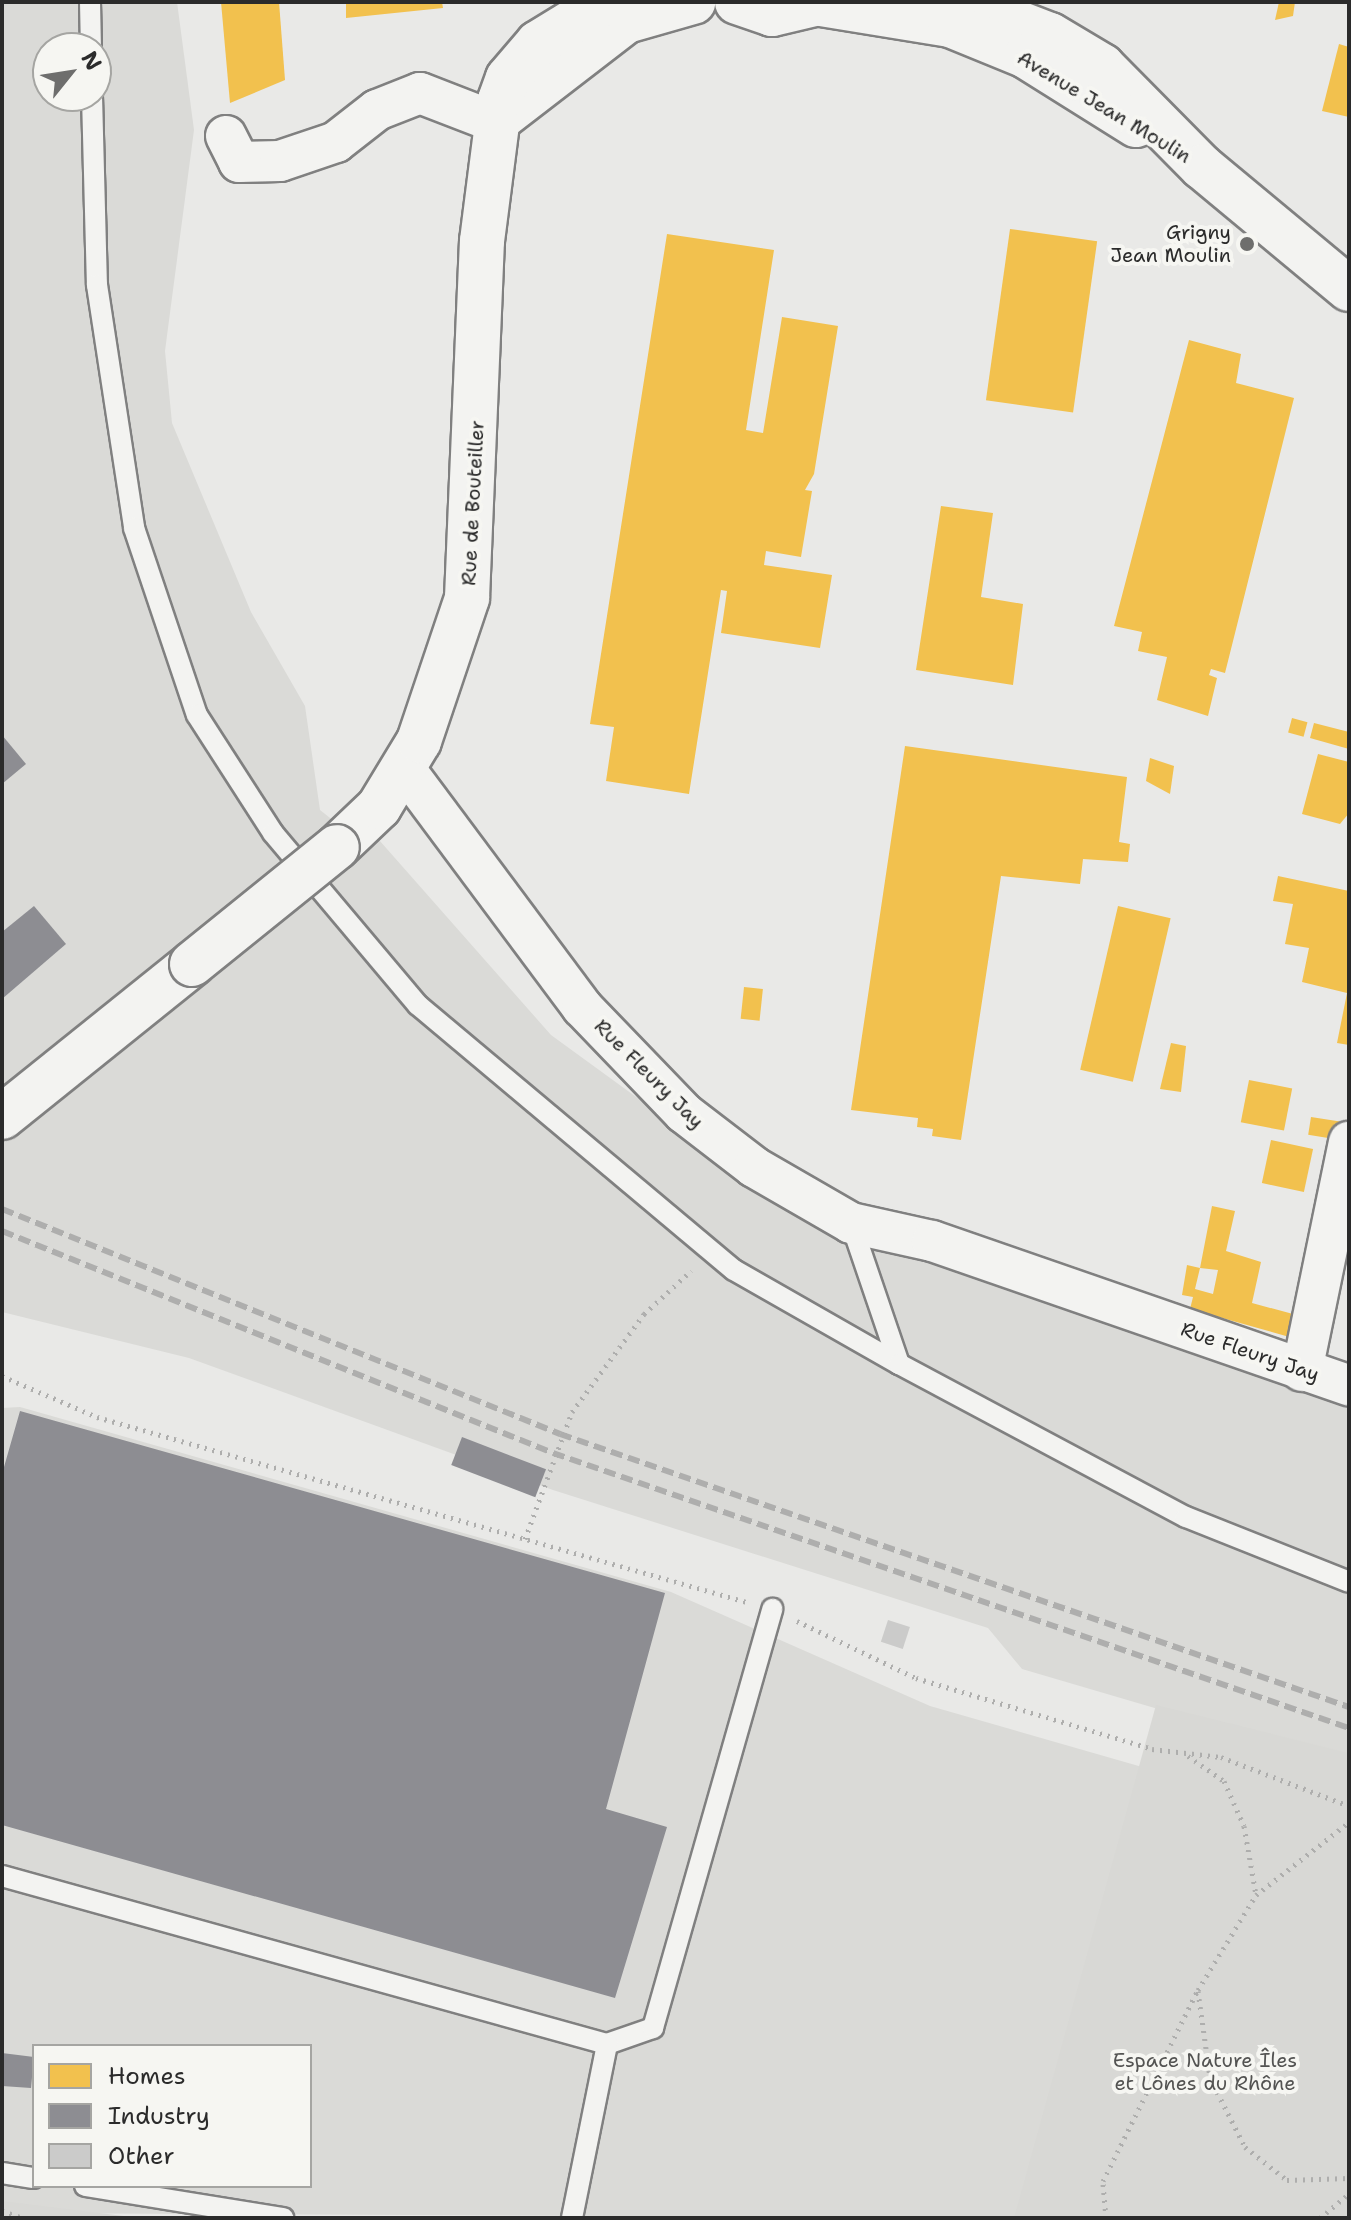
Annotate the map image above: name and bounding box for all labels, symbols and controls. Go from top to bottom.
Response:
north arrow [32,32,112,112]
text: N [75,46,108,76]
street label: Avenue Jean Moulin [1013,46,1195,168]
place label: Grigny Jean Moulin [1110,220,1231,267]
marker: Grigny Jean Moulin [1238,235,1256,253]
street label: Rue de Bouteiller [457,420,489,586]
street label: Rue Fleury Jay [589,1014,709,1134]
street label: Rue Fleury Jay [1178,1317,1322,1387]
legend [32,2044,312,2188]
park label: Espace Nature Îles et Lônes du Rhône [1113,2049,1297,2096]
text: Homes [108,2060,186,2092]
text: Industry [108,2100,210,2132]
text: Other [108,2140,175,2172]

